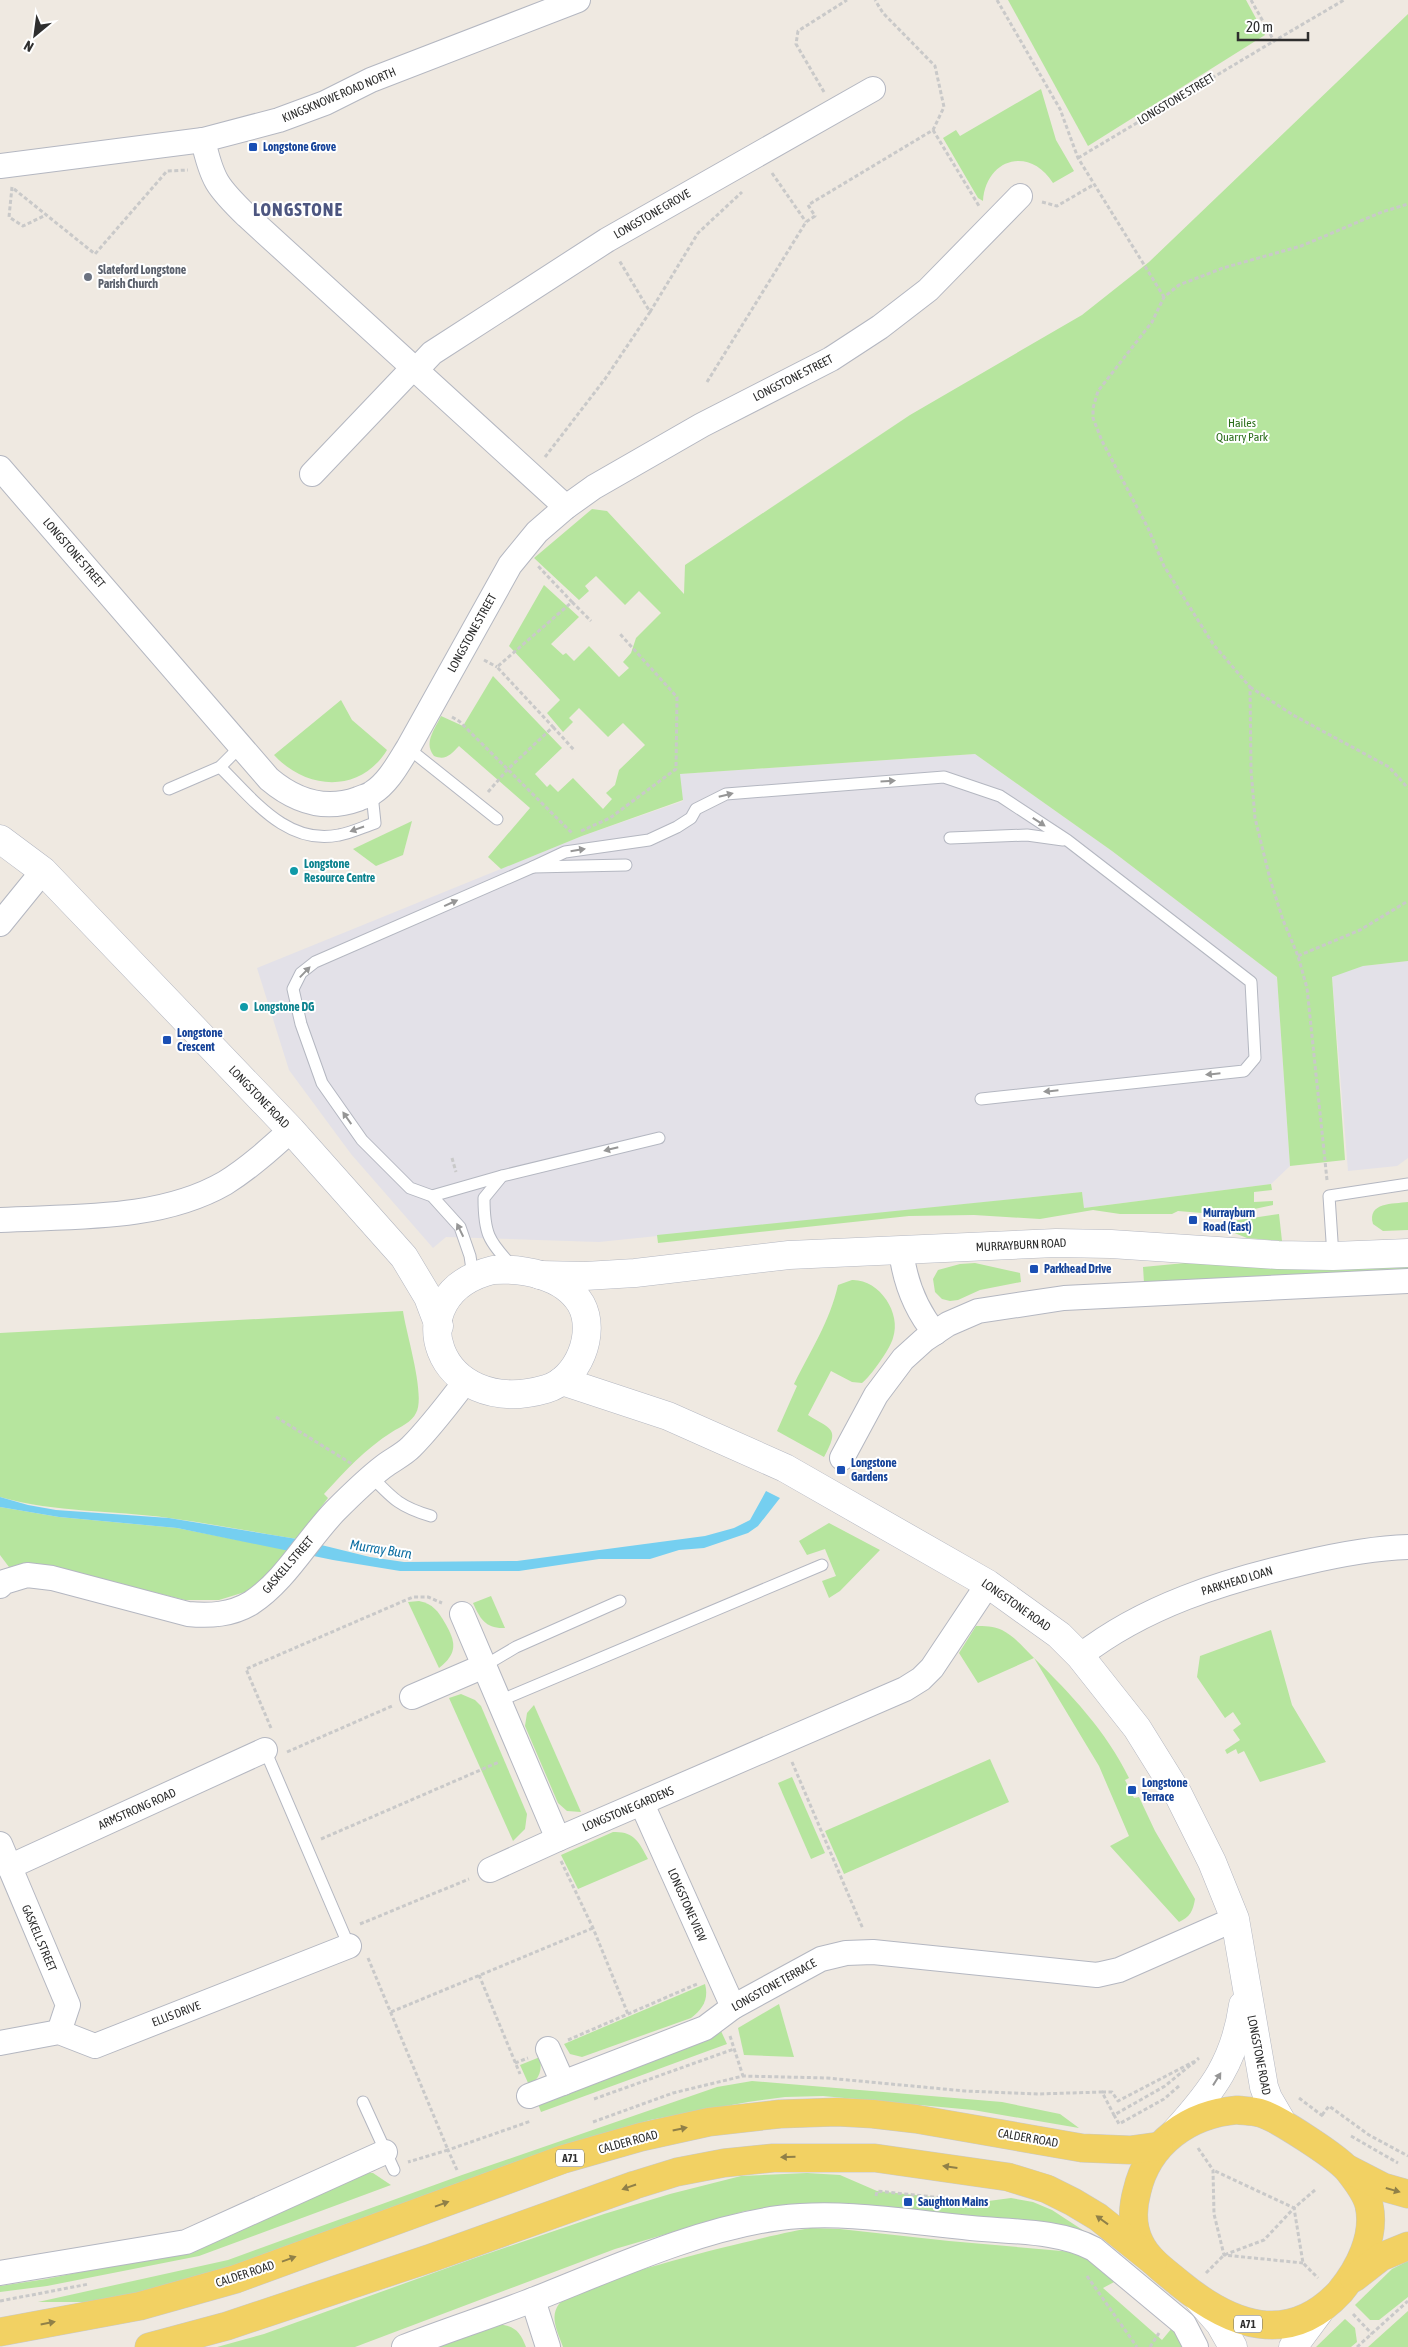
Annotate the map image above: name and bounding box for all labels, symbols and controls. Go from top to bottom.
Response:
north arrow [10,10,60,60]
scale bar [1238,10,1308,42]
text: 20 m [1246,18,1273,35]
text: N [21,37,36,55]
street label: KINGSKNOWE ROAD NORTH [280,65,398,125]
street label: LONGSTONE STREET [1135,70,1218,128]
place label: Longstone Grove [263,140,337,154]
marker: Longstone Grove [247,141,259,153]
street label: LONGSTONE GROVE [611,186,693,242]
district label: LONGSTONE [253,199,343,220]
place label: Slateford Longstone Parish Church [98,263,187,291]
marker: Slateford Longstone Parish Church [82,271,94,283]
street label: LONGSTONE STREET [751,352,836,404]
park label: Hailes Quarry Park [1216,416,1269,444]
street label: LONGSTONE STREET [40,515,108,591]
street label: LONGSTONE STREET [445,591,500,675]
one-way arrow [880,777,896,785]
one-way arrow [719,791,734,799]
one-way arrow [1033,817,1046,827]
one-way arrow [349,826,364,833]
one-way arrow [571,846,587,854]
place label: Longstone Resource Centre [304,857,376,885]
marker: Longstone Resource Centre [288,865,300,877]
one-way arrow [444,898,458,906]
one-way arrow [299,966,311,978]
place label: Longstone DG [254,1000,315,1014]
marker: Longstone DG [238,1001,250,1013]
place label: Longstone Crescent [177,1026,223,1054]
marker: Longstone Crescent [161,1034,173,1046]
street label: LONGSTONE ROAD [226,1063,292,1131]
one-way arrow [1205,1071,1221,1079]
one-way arrow [1043,1087,1059,1095]
one-way arrow [342,1111,352,1125]
one-way arrow [604,1145,619,1153]
place label: Murrayburn Road (East) [1203,1206,1255,1234]
marker: Murrayburn Road (East) [1187,1214,1199,1226]
one-way arrow [456,1223,464,1237]
street label: MURRAYBURN ROAD [975,1236,1067,1254]
place label: Parkhead Drive [1044,1262,1112,1276]
marker: Parkhead Drive [1028,1263,1040,1275]
place label: Longstone Gardens [851,1456,897,1484]
marker: Longstone Gardens [835,1464,847,1476]
street label: GASKELL STREET [259,1533,317,1596]
water label: Murray Burn [349,1536,413,1562]
street label: PARKHEAD LOAN [1200,1564,1274,1598]
street label: LONGSTONE ROAD [979,1576,1054,1634]
place label: Longstone Terrace [1142,1776,1188,1804]
street label: LONGSTONE GARDENS [580,1783,676,1835]
marker: Longstone Terrace [1126,1784,1138,1796]
street label: ARMSTRONG ROAD [96,1785,178,1832]
street label: LONGSTONE VIEW [665,1866,709,1944]
street label: GASKELL STREET [19,1903,60,1974]
street label: LONGSTONE TERRACE [729,1956,819,2014]
street label: ELLIS DRIVE [150,1998,202,2030]
street label: LONGSTONE ROAD [1244,2014,1274,2096]
one-way arrow [1213,2073,1222,2086]
one-way arrow [672,2124,688,2132]
street label: CALDER ROAD [997,2126,1059,2150]
street label: CALDER ROAD [597,2127,659,2157]
road number: A71 [556,2150,584,2166]
one-way arrow [780,2153,796,2161]
one-way arrow [942,2163,958,2171]
one-way arrow [621,2183,636,2191]
one-way arrow [1385,2187,1400,2195]
place label: Saughton Mains [918,2195,989,2209]
marker: Saughton Mains [902,2196,914,2208]
one-way arrow [435,2200,450,2208]
one-way arrow [1095,2215,1109,2225]
one-way arrow [282,2255,297,2263]
street label: CALDER ROAD [214,2258,276,2290]
road number: A71 [1234,2316,1262,2332]
one-way arrow [40,2319,55,2327]

